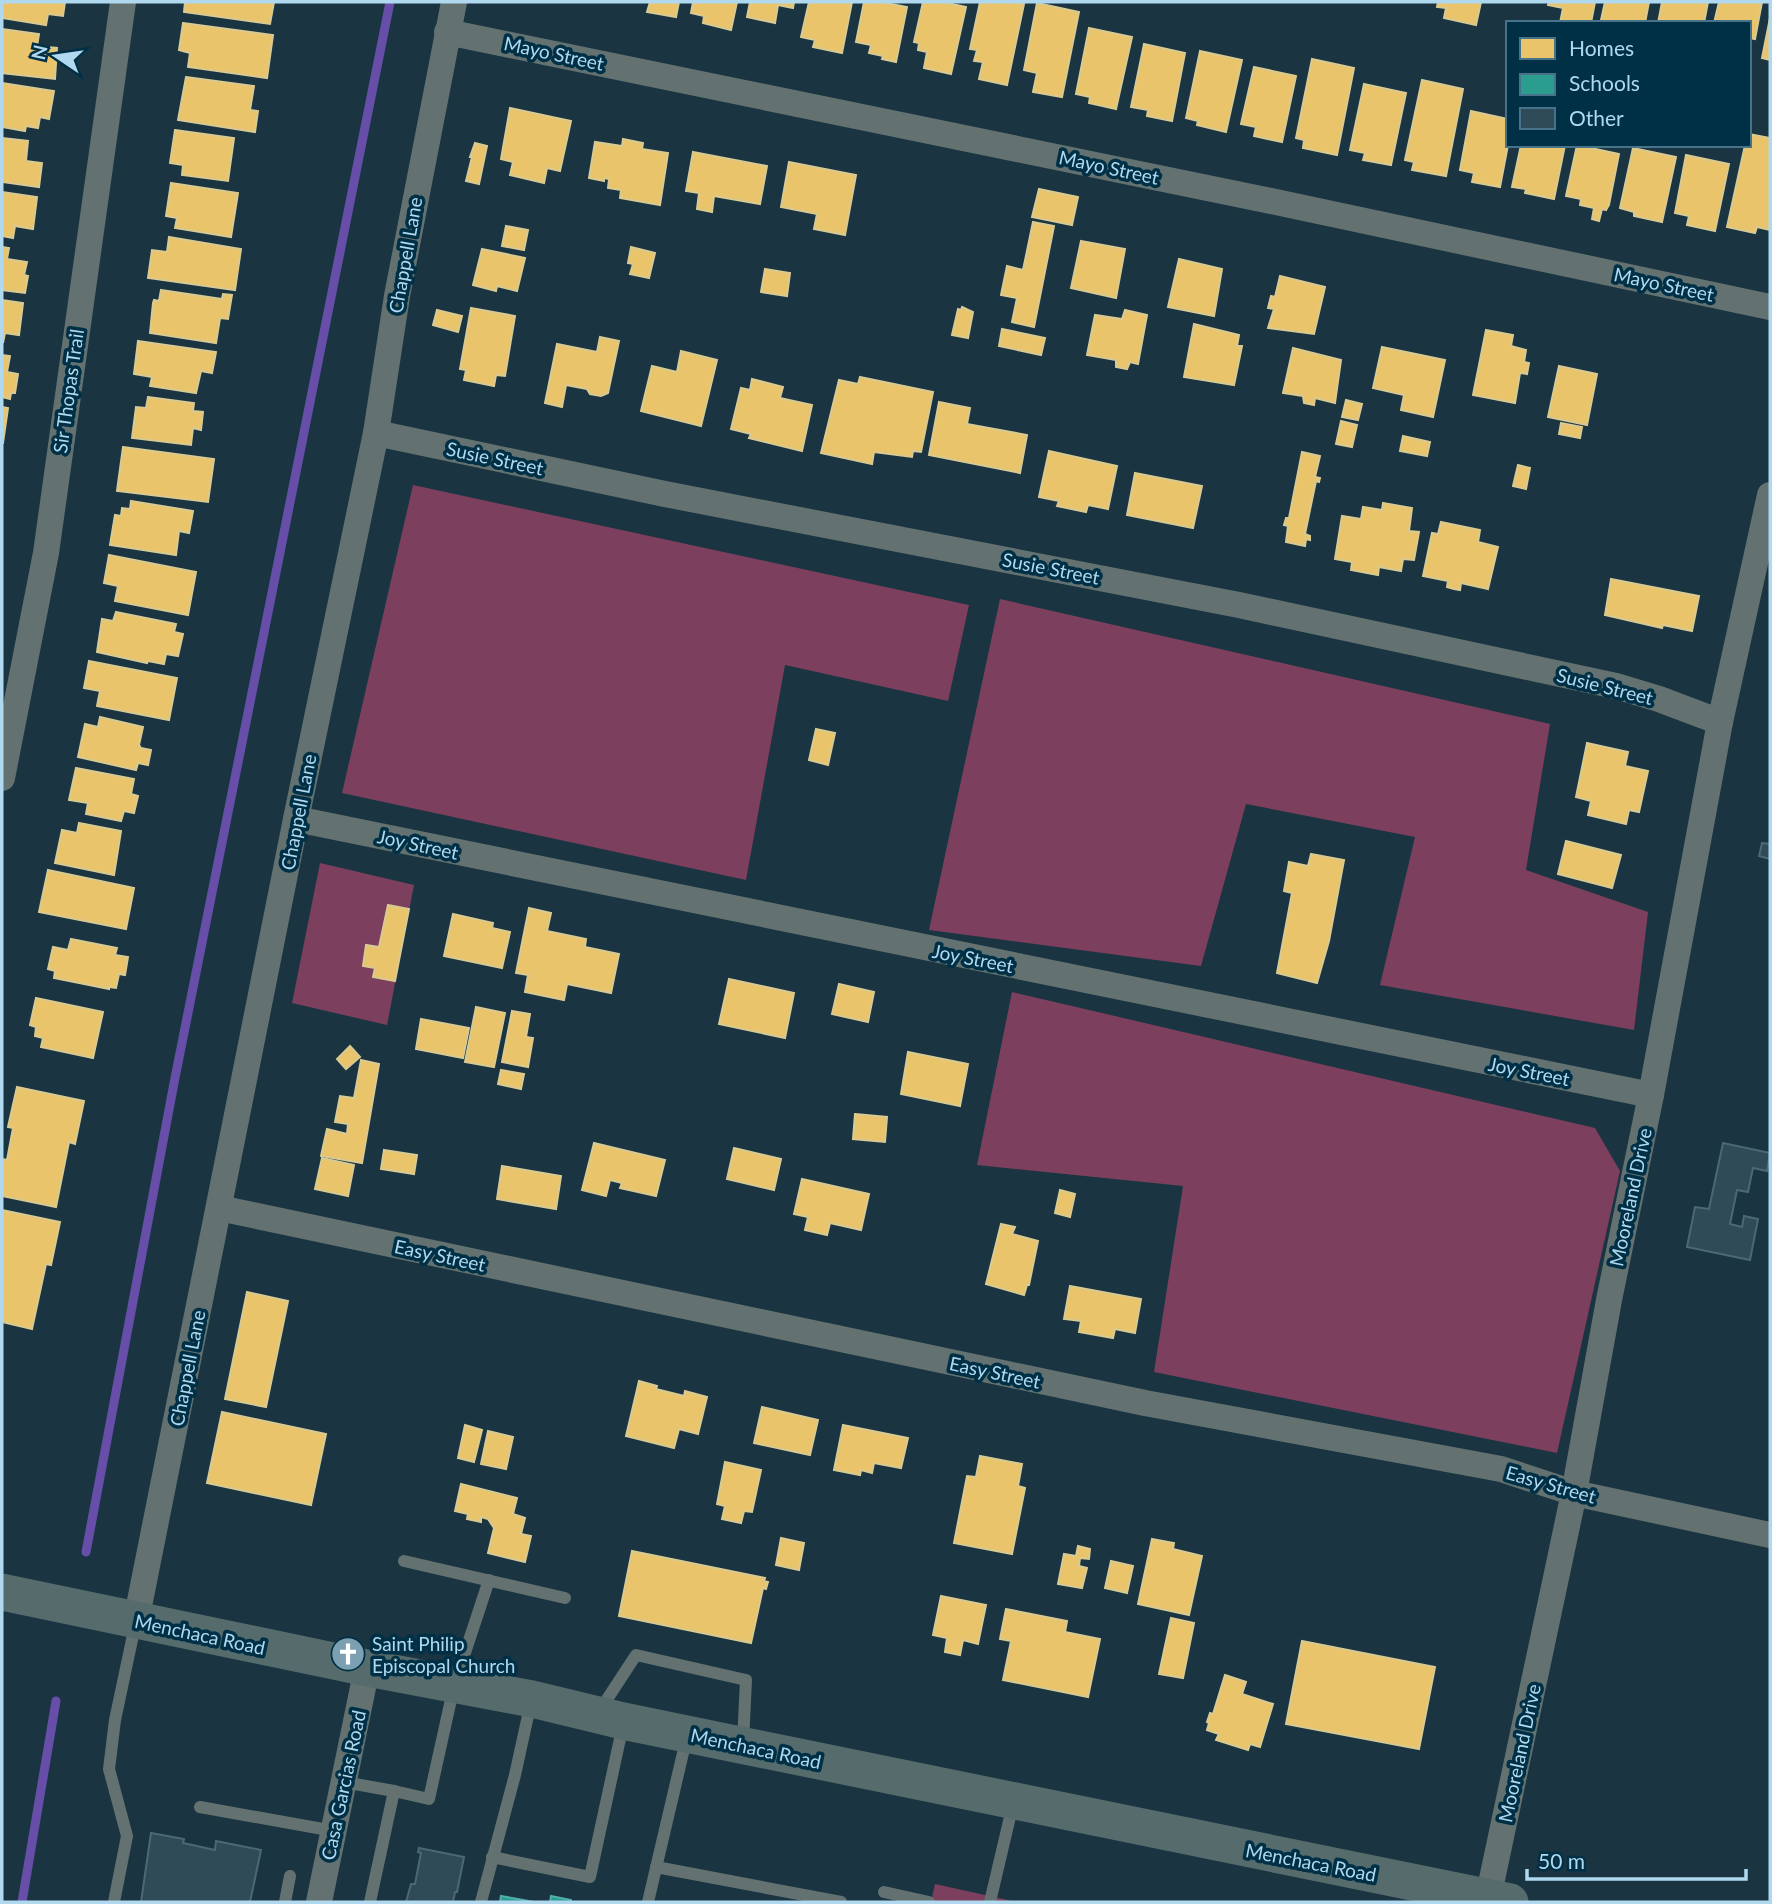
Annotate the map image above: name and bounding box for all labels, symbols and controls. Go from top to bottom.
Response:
north arrow [21,21,91,91]
legend [1506,21,1751,147]
street label: Mayo Street [502,31,606,75]
text: Homes [1569,35,1634,60]
text: N [26,42,52,62]
text: Schools [1569,70,1640,95]
text: Other [1569,105,1624,130]
street label: Mayo Street [1057,145,1161,189]
street label: Chappell Lane [383,195,427,315]
street label: Mayo Street [1612,262,1716,306]
street label: Sir Thopas Trail [48,327,88,455]
street label: Susie Street [444,437,546,480]
street label: Susie Street [1000,547,1102,589]
street label: Susie Street [1554,663,1656,709]
street label: Chappell Lane [275,752,321,872]
street label: Joy Street [375,824,461,864]
street label: Joy Street [930,939,1016,977]
street label: Joy Street [1486,1052,1572,1090]
street label: Mooreland Drive [1604,1126,1656,1268]
street label: Easy Street [392,1234,488,1276]
street label: Chappell Lane [164,1308,210,1428]
street label: Easy Street [947,1351,1043,1393]
street label: Easy Street [1503,1460,1599,1508]
street label: Menchaca Road [133,1609,267,1659]
place label: Saint Philip Episcopal Church [372,1632,515,1677]
church icon: Saint Philip Episcopal Church [329,1635,367,1673]
street label: Mooreland Drive [1493,1682,1545,1824]
street label: Casa Garcias Road [316,1708,370,1862]
street label: Menchaca Road [689,1723,823,1773]
street label: Menchaca Road [1244,1838,1378,1886]
scale bar [1527,1838,1746,1882]
text: 50 m [1538,1848,1585,1873]

